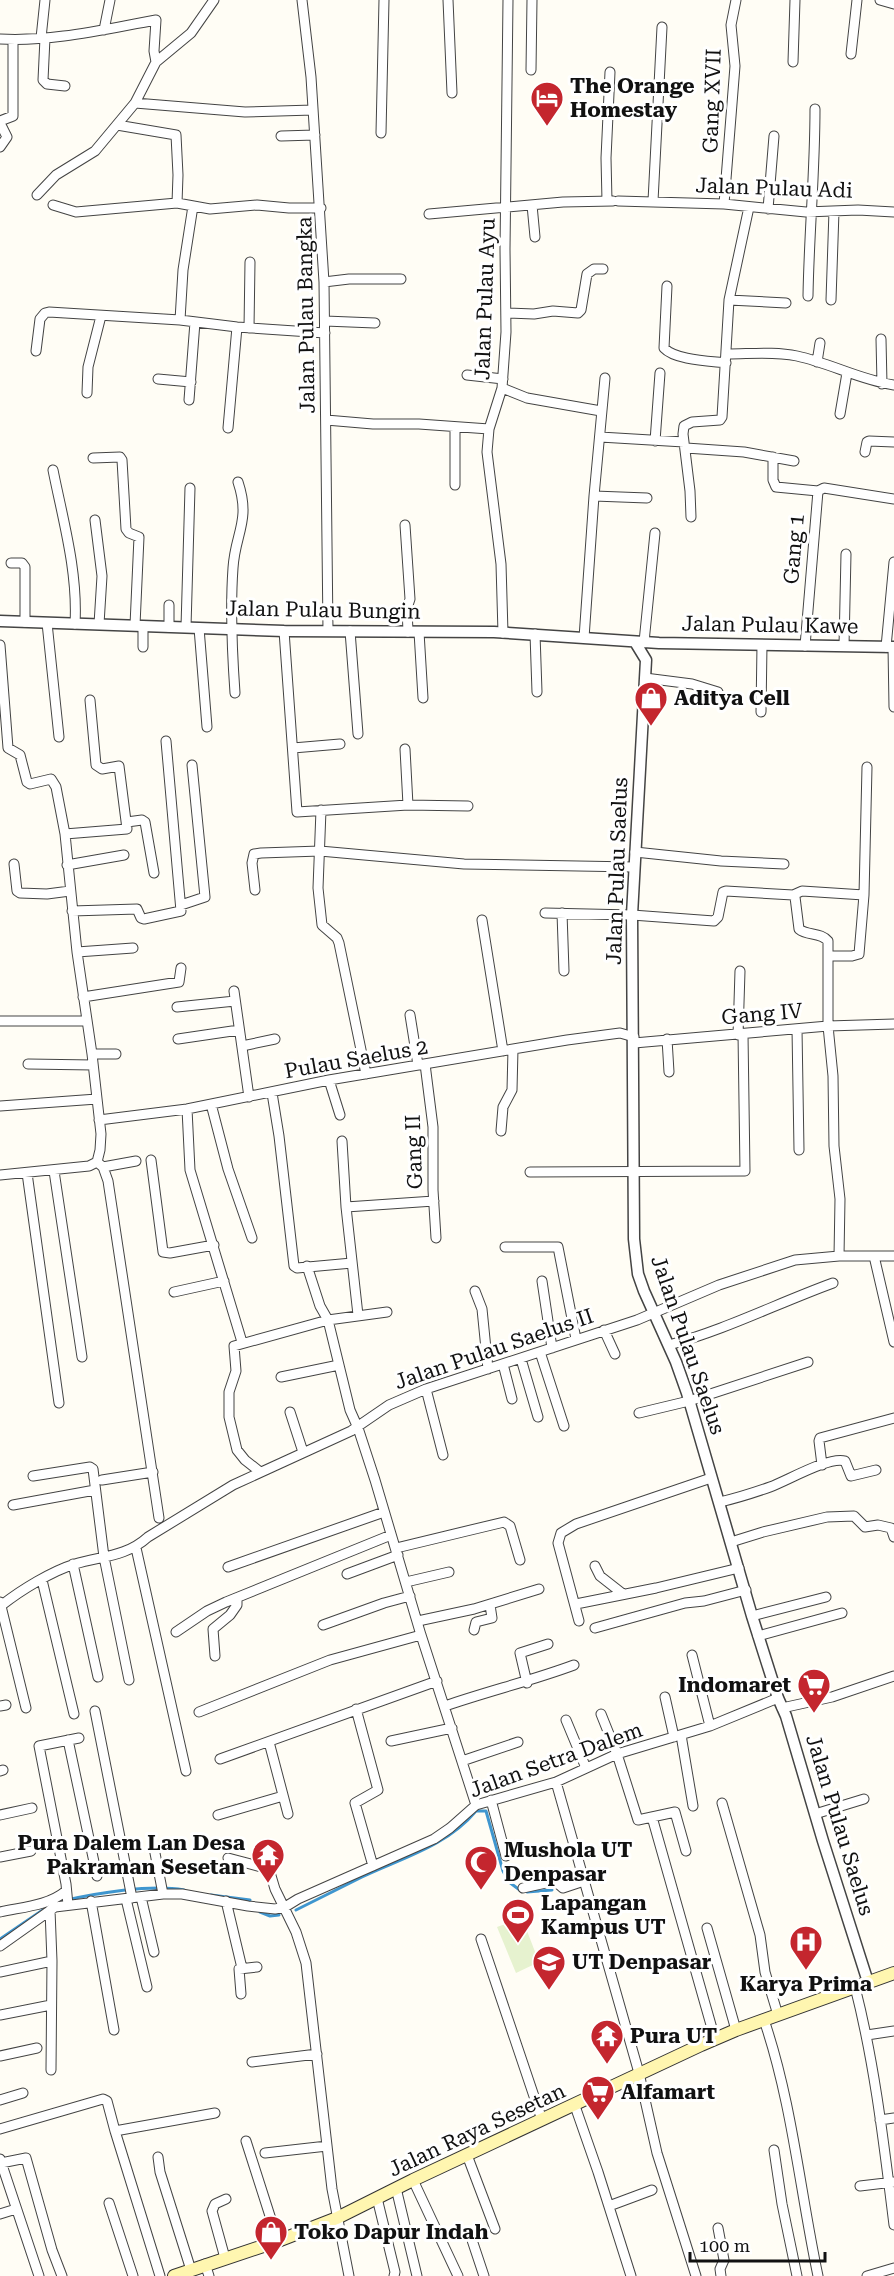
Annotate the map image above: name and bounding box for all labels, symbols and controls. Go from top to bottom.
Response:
street label: Gang XVII [698,48,726,154]
place label: The Orange Homestay [570,74,695,122]
hotel icon: The Orange Homestay [529,80,565,127]
street label: Jalan Pulau Adi [695,173,853,203]
street label: Jalan Pulau Bangka [292,216,320,414]
street label: Jalan Pulau Ayu [470,217,500,381]
street label: Gang 1 [779,513,809,585]
street label: Jalan Pulau Bungin [225,596,421,624]
street label: Jalan Pulau Kawe [681,611,859,639]
shop icon: Aditya Cell [633,680,669,727]
place label: Aditya Cell [674,686,790,710]
street label: Jalan Pulau Saelus [602,777,632,965]
street label: Gang IV [720,998,804,1030]
street label: Pulau Saelus 2 [282,1035,430,1083]
street label: Gang II [401,1114,427,1190]
street label: Jalan Pulau Saelus [646,1252,730,1438]
street label: Jalan Pulau Saelus II [391,1304,597,1394]
supermarket icon: Indomaret [796,1667,832,1714]
place label: Indomaret [678,1673,791,1697]
street label: Jalan Setra Dalem [466,1718,646,1802]
street label: Jalan Pulau Saelus [801,1732,879,1918]
place label: Pura Dalem Lan Desa Pakraman Sesetan [18,1831,246,1879]
temple icon: Pura Dalem Lan Desa Pakraman Sesetan [250,1837,286,1884]
place label: Mushola UT Denpasar [504,1838,632,1886]
mosque icon: Mushola UT Denpasar [463,1844,499,1891]
place label: Lapangan Kampus UT [541,1891,666,1939]
sports icon: Lapangan Kampus UT [500,1897,536,1944]
hospital icon: Karya Prima [788,1924,824,1971]
school or university icon: UT Denpasar [531,1944,567,1991]
place label: UT Denpasar [572,1950,712,1974]
place label: Karya Prima [740,1972,873,1996]
temple icon: Pura UT [589,2018,625,2065]
place label: Pura UT [630,2024,717,2048]
supermarket icon: Alfamart [580,2074,616,2121]
street label: Jalan Raya Sesetan [385,2078,570,2182]
place label: Alfamart [621,2080,715,2104]
shop icon: Toko Dapur Indah [253,2214,289,2261]
place label: Toko Dapur Indah [294,2220,488,2244]
scale bar [690,2225,825,2263]
text: 100 m [699,2235,750,2256]

